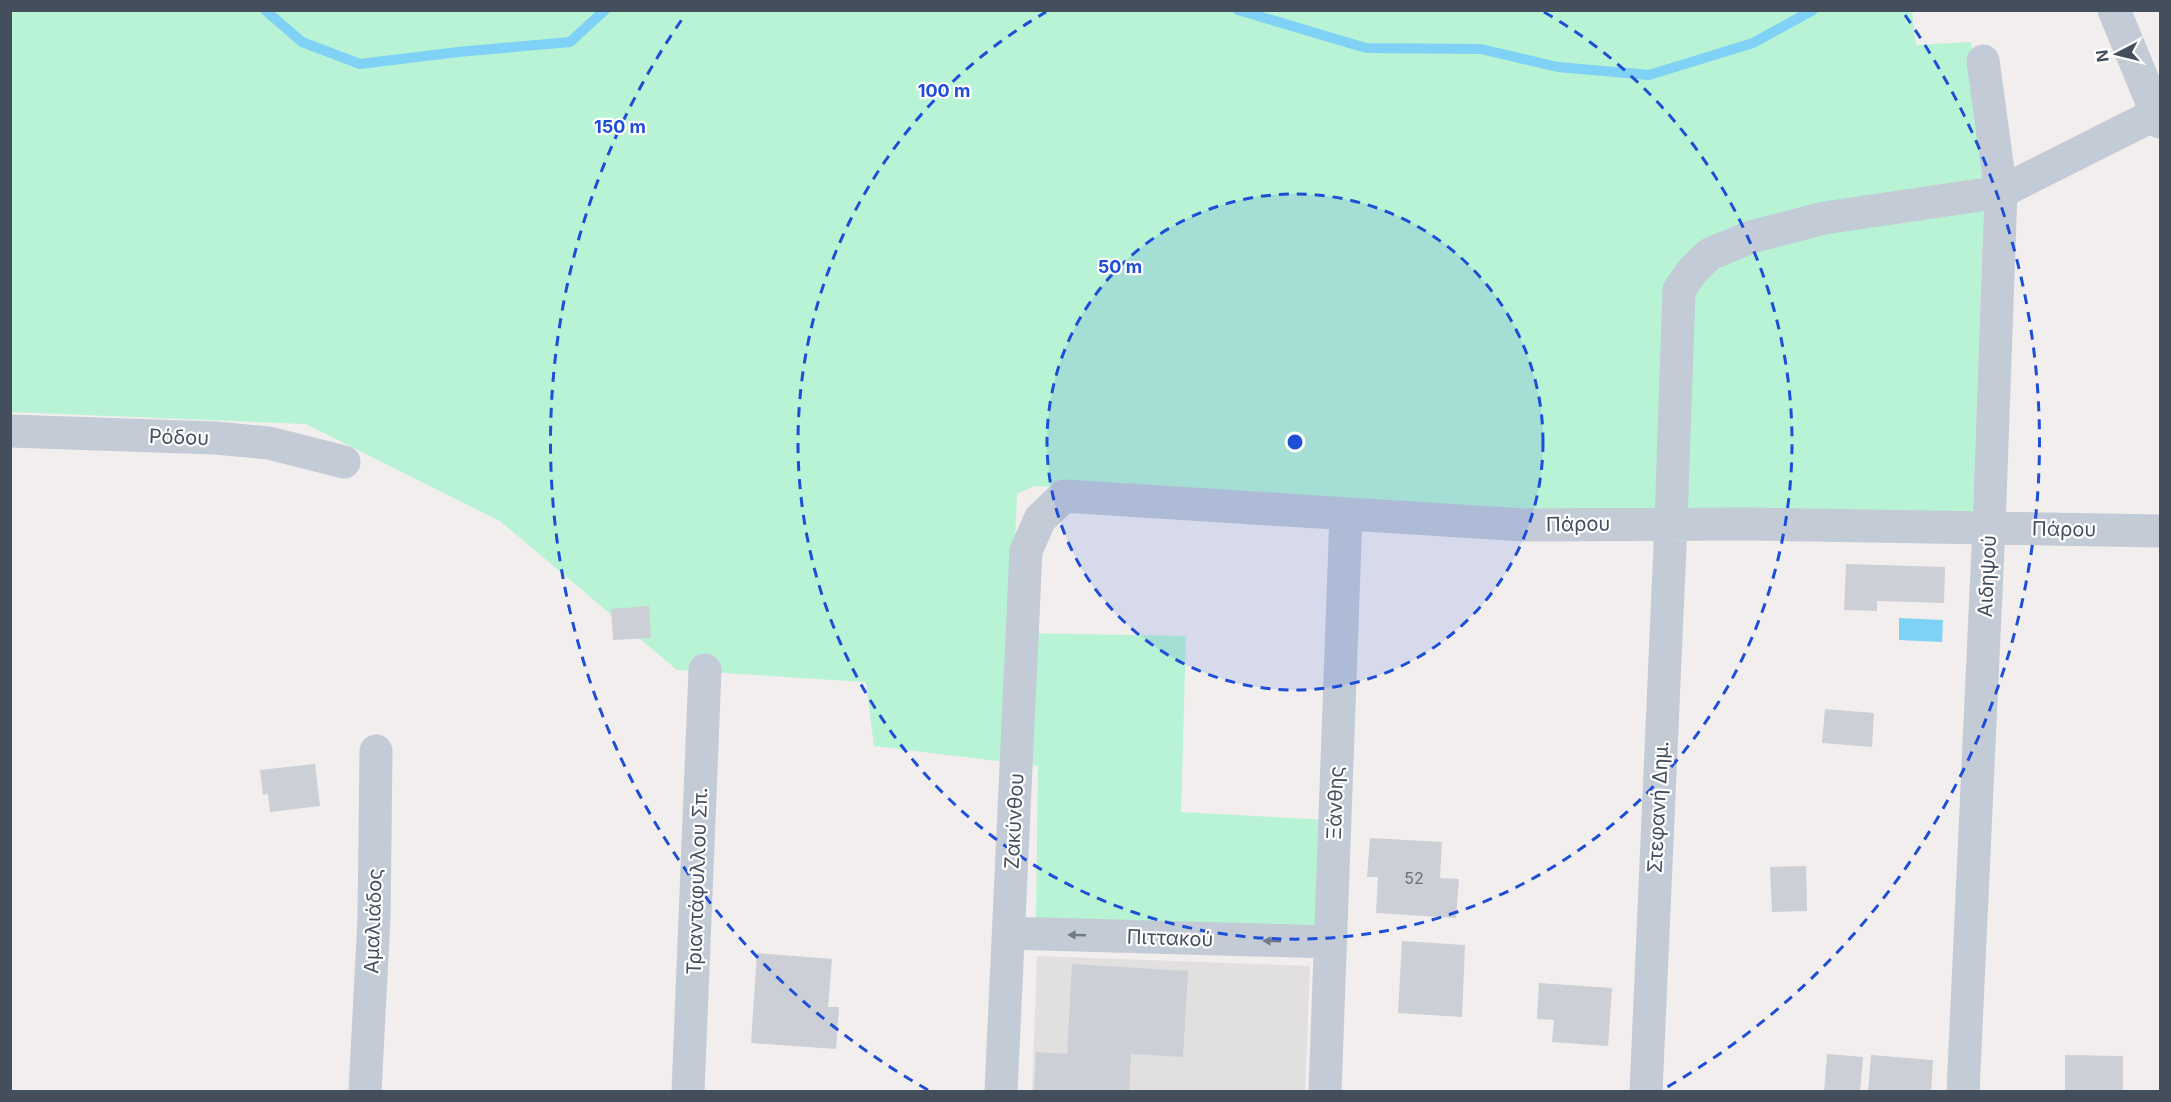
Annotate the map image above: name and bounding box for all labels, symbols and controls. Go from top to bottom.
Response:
north arrow [2087,24,2147,84]
text: N [2091,49,2113,63]
text: 100 m [918,80,970,101]
text: 150 m [594,116,646,137]
text: 50 m [1098,256,1142,277]
street label: Ρόδου [149,424,209,450]
centre of rings [1285,432,1305,452]
street label: Πάρου [1546,511,1610,537]
street label: Πάρου [2032,516,2096,542]
street label: Αιδηψού [1973,534,2001,618]
street label: Στεφανή Δημ. [1643,740,1673,874]
street label: Ξάνθης [1322,766,1348,840]
street label: Ζακύνθου [999,772,1029,870]
street label: Τριαντάφυλλου Σπ. [682,787,712,975]
street label: Αμαλιάδος [359,868,387,974]
house number: 52 [1404,868,1424,888]
street label: Πιττακού [1126,924,1214,952]
one-way arrow [1067,930,1086,940]
one-way arrow [1262,936,1281,945]

